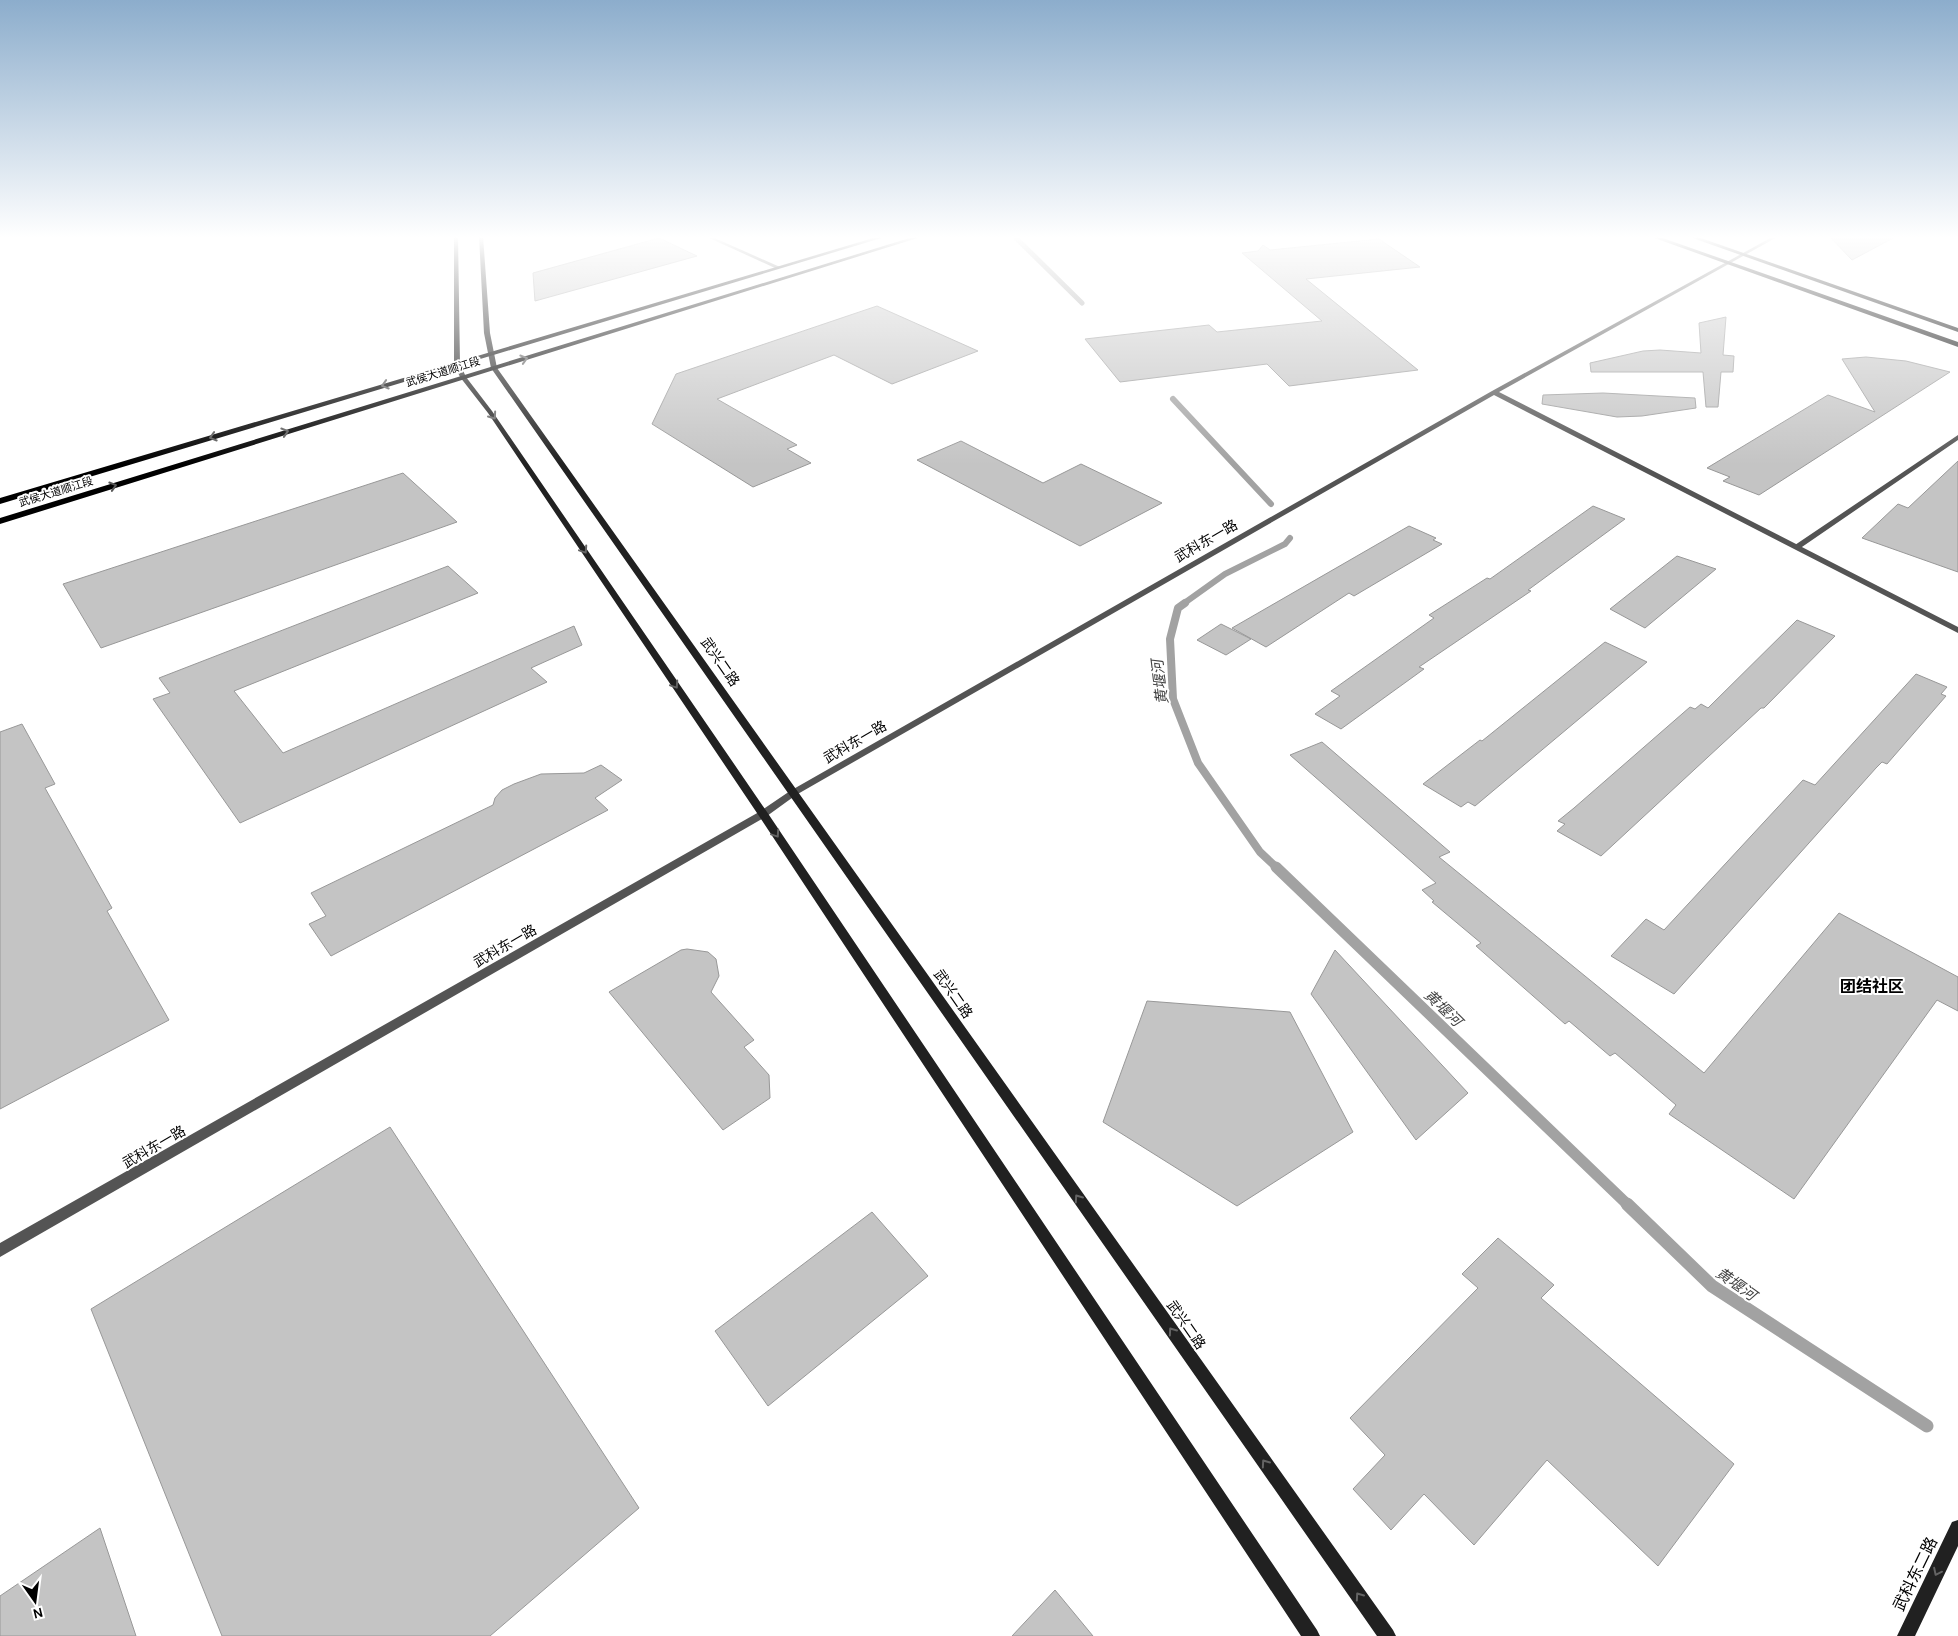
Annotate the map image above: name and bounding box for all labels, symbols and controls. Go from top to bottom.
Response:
one-way arrow [520,354,528,364]
street label: 武侯大道顺江段 [404,355,482,389]
one-way arrow [382,380,390,390]
one-way arrow [487,410,496,420]
one-way arrow [281,428,289,438]
one-way arrow [209,431,217,441]
street label: 武侯大道顺江段 [17,475,95,509]
one-way arrow [109,481,117,491]
street label: 武科东一路 [1171,516,1241,566]
one-way arrow [578,544,587,554]
street label: 武兴二路 [697,634,743,690]
water label: 黄堰河 [1148,656,1172,705]
one-way arrow [669,679,678,688]
street label: 武科东一路 [820,717,890,767]
one-way arrow [770,828,779,837]
street label: 武科东一路 [470,921,540,971]
street label: 武兴二路 [930,966,976,1022]
district label: 团结社区 [1840,977,1904,996]
water label: 黄堰河 [1421,986,1468,1032]
street label: 武科东一路 [119,1122,189,1172]
one-way arrow [1075,1194,1084,1204]
water label: 黄堰河 [1712,1264,1762,1306]
street label: 武兴二路 [1163,1297,1209,1353]
one-way arrow [1169,1327,1178,1336]
one-way arrow [1262,1460,1272,1469]
street label: 武科东二路 [1889,1534,1941,1614]
one-way arrow [1933,1567,1943,1576]
north arrow [10,1576,60,1626]
one-way arrow [1356,1592,1365,1602]
text: N [31,1604,45,1623]

